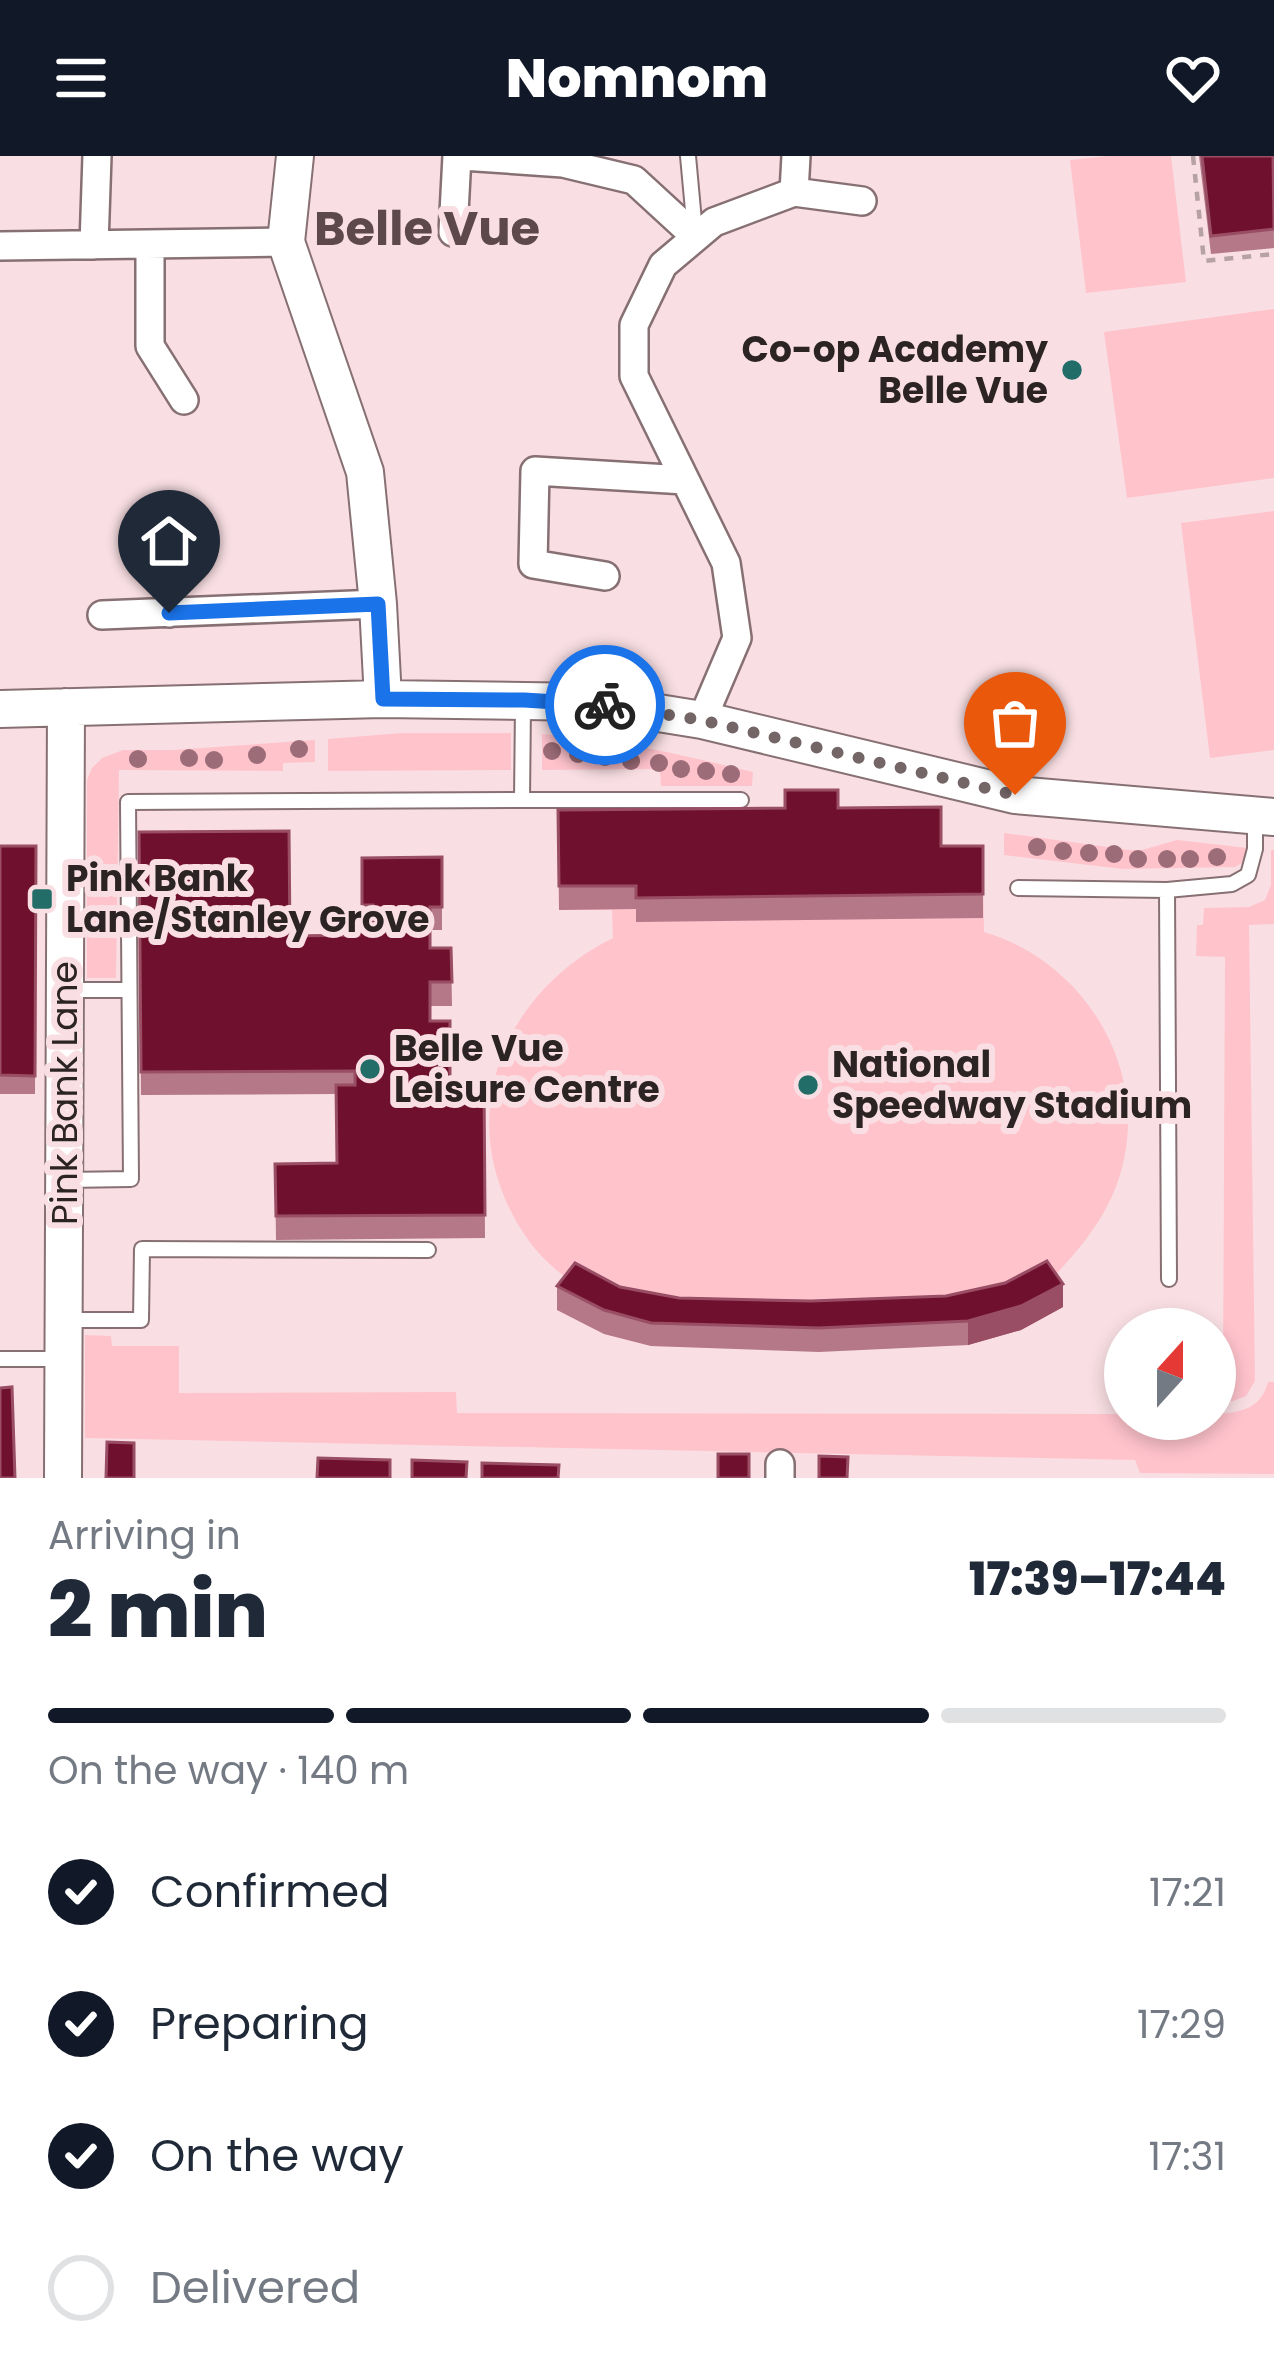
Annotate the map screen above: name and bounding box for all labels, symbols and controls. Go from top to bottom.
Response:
text: Nomnom [506,40,768,116]
icon: menu [48,45,114,111]
icon: heart [1160,45,1226,111]
district label: Belle Vue [314,195,540,262]
place label: Co-op Academy Belle Vue [741,324,1048,416]
marker: Co-op Academy Belle Vue [1059,357,1085,383]
pin [118,490,220,613]
icon: home [136,508,202,574]
courier [545,645,665,765]
icon: bike [572,672,638,738]
pin [964,672,1066,795]
icon: bag [982,690,1048,756]
place label: Pink Bank Lane/Stanley Grove [66,853,430,945]
marker: Pink Bank Lane/Stanley Grove [29,886,55,912]
street label: Pink Bank Lane [39,961,90,1225]
place label: Belle Vue Leisure Centre [394,1023,660,1115]
place label: National Speedway Stadium [832,1039,1192,1131]
marker: Belle Vue Leisure Centre [357,1056,383,1082]
marker: National Speedway Stadium [795,1072,821,1098]
north arrow [1104,1308,1236,1440]
map controls [1104,1308,1236,1440]
text: Arriving in [48,1508,241,1563]
text: 17:39–17:44 [969,1548,1226,1611]
text: 2 min [48,1555,268,1664]
text: On the way · 140 m [48,1743,409,1798]
icon: check [48,1859,114,1925]
text: Confirmed [150,1860,390,1923]
text: 17:21 [1149,1865,1226,1920]
icon: check [48,1991,114,2057]
text: Preparing [150,1992,369,2055]
text: 17:29 [1137,1997,1226,2052]
icon: check [48,2123,114,2189]
text: On the way [150,2124,404,2187]
text: 17:31 [1148,2129,1226,2184]
text: Delivered [150,2256,360,2319]

